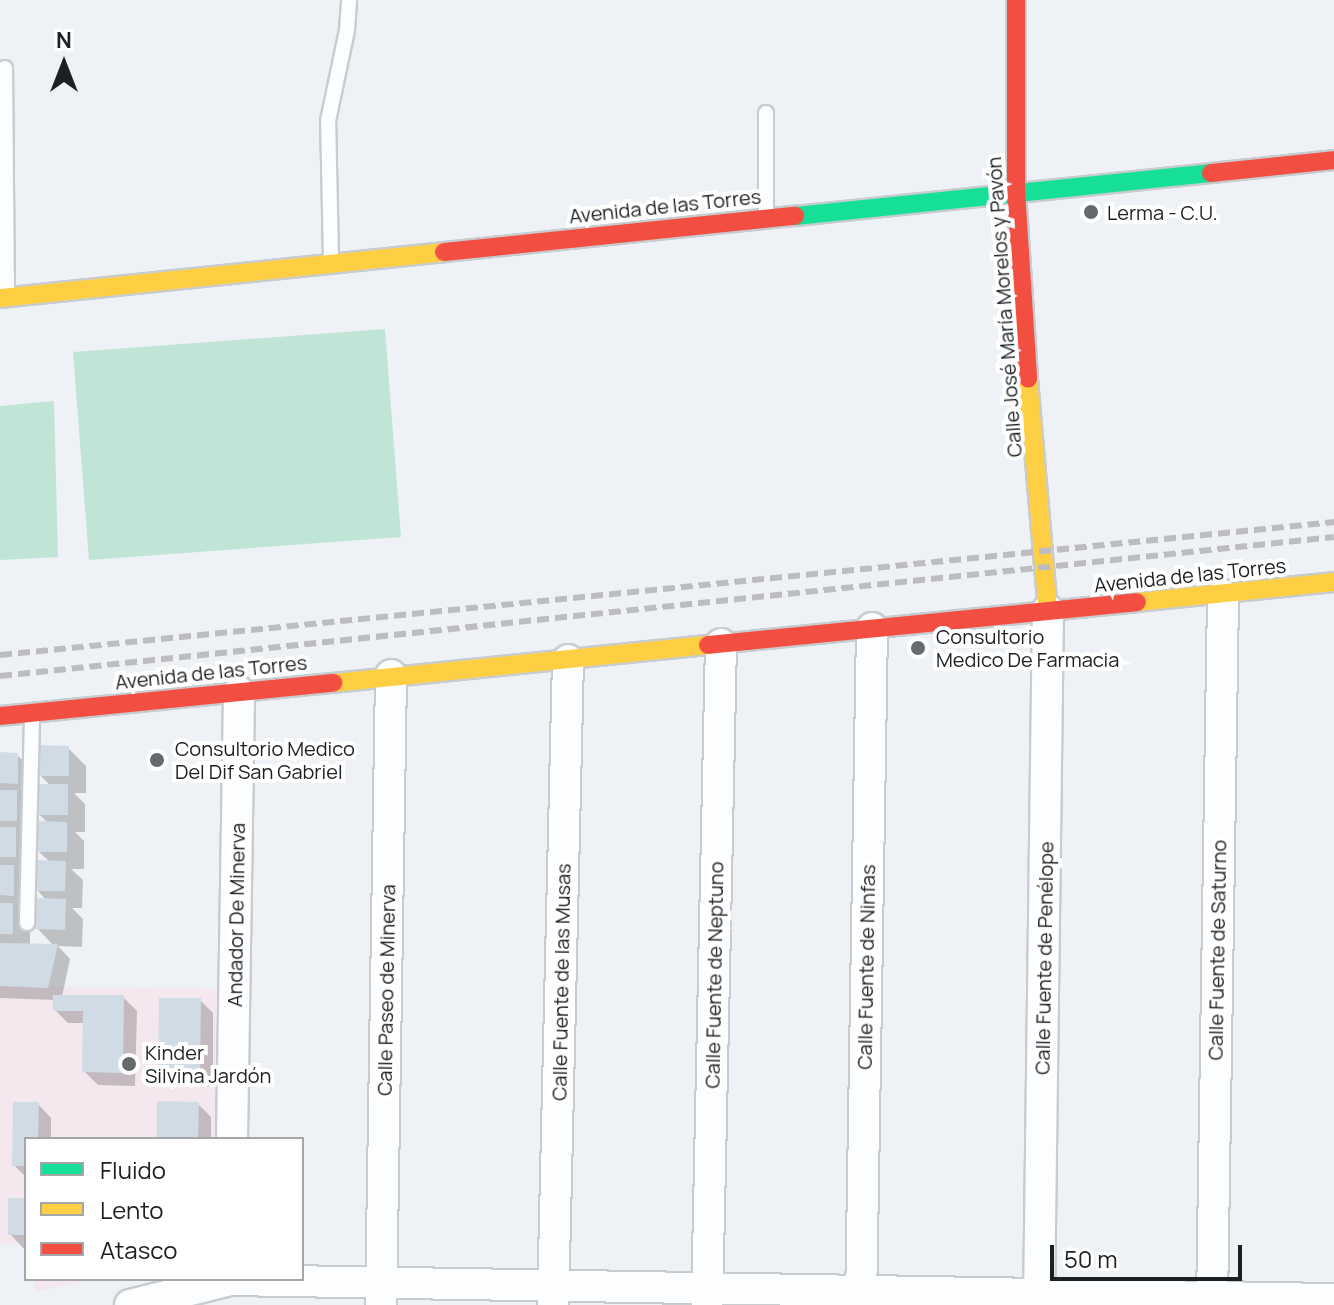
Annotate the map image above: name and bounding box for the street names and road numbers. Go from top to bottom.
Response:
street label: Calle José María Morelos y Pavón [982,156,1026,458]
street label: Avenida de las Torres [568,184,762,228]
street label: Avenida de las Torres [1093,553,1287,597]
street label: Avenida de las Torres [114,650,308,694]
street label: Andador De Minerva [222,823,250,1007]
street label: Calle Fuente de Saturno [1203,839,1231,1061]
street label: Calle Fuente de Penélope [1030,841,1058,1075]
street label: Calle Fuente de Neptuno [700,861,728,1089]
street label: Calle Fuente de las Musas [547,863,575,1101]
street label: Calle Fuente de Ninfas [852,864,880,1070]
street label: Calle Paseo de Minerva [372,884,400,1096]

